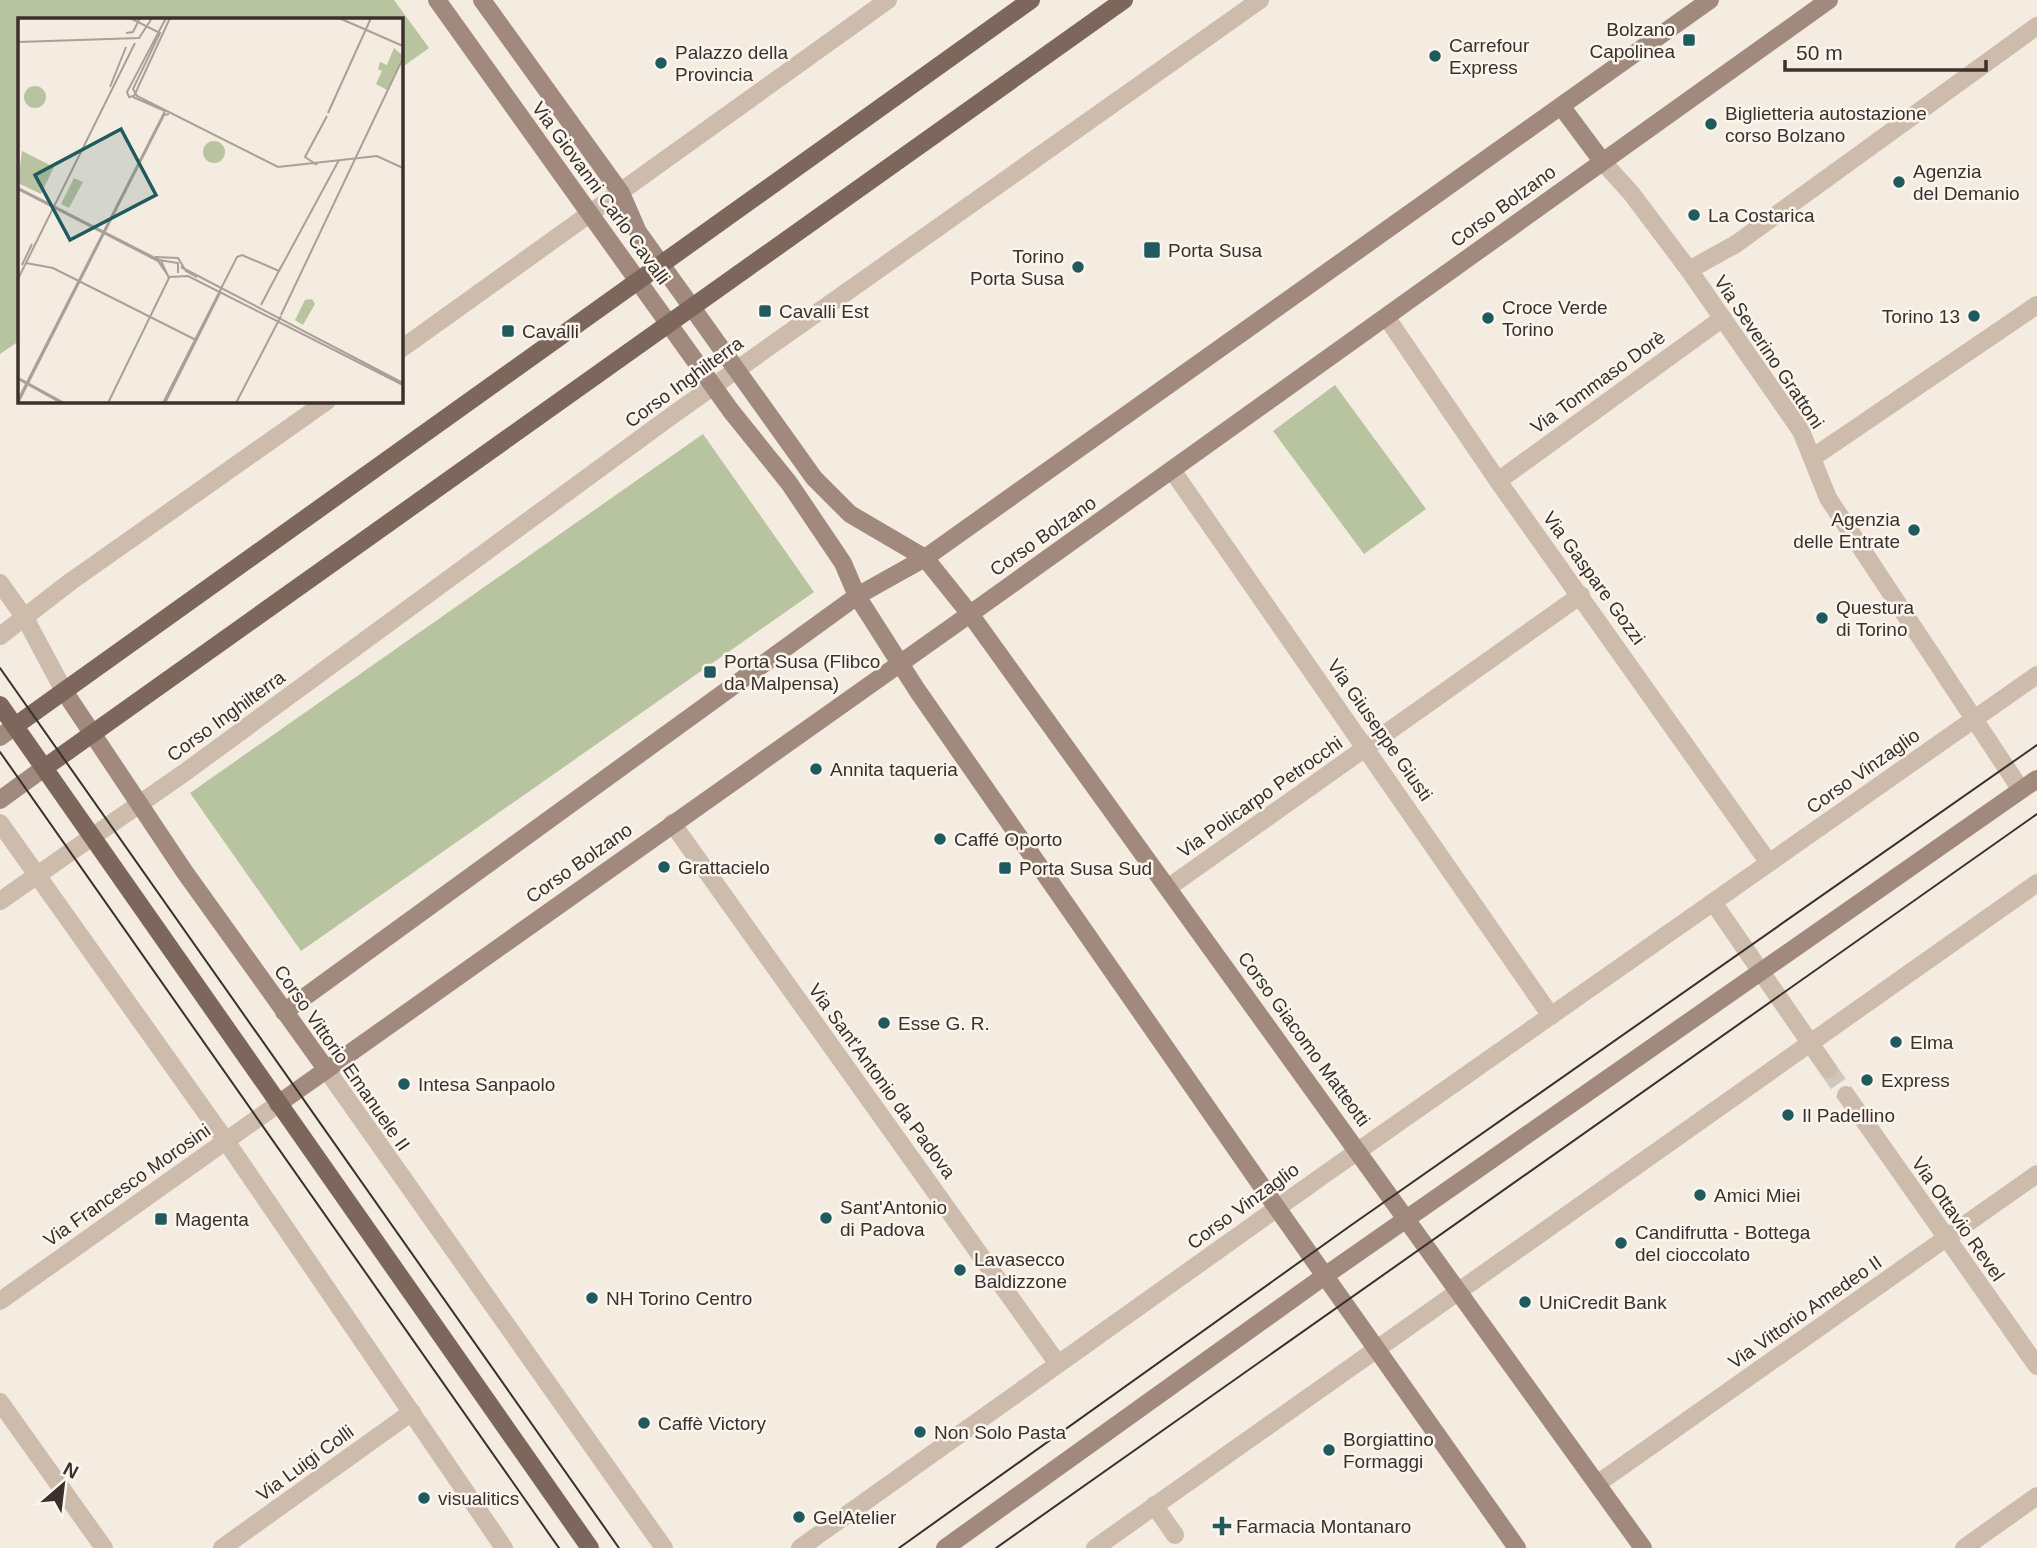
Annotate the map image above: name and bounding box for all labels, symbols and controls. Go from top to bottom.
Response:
inset map [18,18,402,402]
place label: Bolzano Capolinea [1589,19,1675,62]
scale bar [1785,28,1986,72]
marker: Bolzano Capolinea [1681,32,1697,48]
place label: Carrefour Express [1449,35,1530,78]
text: 50 m [1796,41,1843,64]
place label: Palazzo della Provincia [675,42,788,85]
marker: Carrefour Express [1427,48,1443,64]
marker: Palazzo della Provincia [653,55,669,71]
street label: Via Giovanni Carlo Cavalli [528,98,674,288]
place label: Biglietteria autostazione corso Bolzano [1725,103,1927,146]
marker: Biglietteria autostazione corso Bolzano [1703,116,1719,132]
street label: Corso Bolzano [1446,161,1560,251]
place label: Agenzia del Demanio [1913,161,2020,204]
marker: Agenzia del Demanio [1891,174,1907,190]
place label: La Costarica [1708,205,1815,226]
marker: La Costarica [1686,207,1702,223]
marker: Porta Susa [1142,240,1162,260]
place label: Porta Susa [1168,240,1262,261]
place label: Torino Porta Susa [970,246,1064,289]
marker: Torino Porta Susa [1070,259,1086,275]
street label: Via Severino Grattoni [1710,271,1828,433]
place label: Croce Verde Torino [1502,297,1608,340]
place label: Cavalli Est [779,301,869,322]
marker: Cavalli Est [757,303,773,319]
place label: Torino 13 [1882,306,1960,327]
marker: Torino 13 [1966,308,1982,324]
marker: Croce Verde Torino [1480,310,1496,326]
place label: Cavalli [522,321,579,342]
marker: Cavalli [500,323,516,339]
street label: Via Tommaso Dorè [1527,326,1669,438]
street label: Corso Inghilterra [621,332,747,432]
street label: Corso Bolzano [986,492,1100,580]
street label: Via Gaspare Gozzi [1539,507,1649,649]
place label: Agenzia delle Entrate [1793,509,1900,552]
marker: Agenzia delle Entrate [1906,522,1922,538]
place label: Questura di Torino [1836,597,1915,640]
marker: Questura di Torino [1814,610,1830,626]
place label: Porta Susa (Flibco da Malpensa) [724,651,880,694]
street label: Via Giuseppe Giusti [1323,655,1437,805]
marker: Porta Susa (Flibco da Malpensa) [702,664,718,680]
street label: Corso Inghilterra [163,666,289,766]
street label: Corso Vinzaglio [1803,724,1923,818]
street label: Via Policarpo Petrocchi [1174,732,1346,862]
place label: Annita taqueria [830,759,958,780]
marker: Annita taqueria [808,761,824,777]
street label: Corso Bolzano [522,819,636,907]
place label: Caffé Oporto [954,829,1062,850]
marker: Caffé Oporto [932,831,948,847]
place label: Grattacielo [678,857,770,878]
place label: Porta Susa Sud [1019,858,1152,879]
marker: Grattacielo [656,859,672,875]
marker: Porta Susa Sud [997,860,1013,876]
street label: Corso Giacomo Matteotti [1234,948,1374,1130]
street label: Corso Vittorio Emanuele II [270,961,414,1155]
street label: Via Sant'Antonio da Padova [804,979,960,1183]
place label: Esse G. R. [898,1013,990,1034]
marker: Esse G. R. [876,1015,892,1031]
place label: Elma [1910,1032,1954,1053]
marker: Elma [1888,1034,1904,1050]
place label: Express [1881,1070,1950,1091]
marker: Express [1859,1072,1875,1088]
place label: Intesa Sanpaolo [418,1074,555,1095]
marker: Intesa Sanpaolo [396,1076,412,1092]
place label: Il Padellino [1802,1105,1895,1126]
marker: Il Padellino [1780,1107,1796,1123]
street label: Via Francesco Morosini [40,1120,214,1250]
street label: Via Ottavio Revel [1907,1153,2009,1285]
street label: Corso Vinzaglio [1183,1158,1303,1254]
place label: Amici Miei [1714,1185,1801,1206]
marker: Amici Miei [1692,1187,1708,1203]
place label: Sant'Antonio di Padova [840,1197,947,1240]
place label: Magenta [175,1209,249,1230]
marker: Sant'Antonio di Padova [818,1210,834,1226]
marker: Magenta [153,1211,169,1227]
place label: Candifrutta - Bottega del cioccolato [1635,1222,1811,1265]
marker: Candifrutta - Bottega del cioccolato [1613,1235,1629,1251]
place label: Lavasecco Baldizzone [974,1249,1067,1292]
street label: Via Vittorio Amedeo II [1724,1251,1886,1373]
marker: Lavasecco Baldizzone [952,1262,968,1278]
place label: NH Torino Centro [606,1288,752,1309]
marker: NH Torino Centro [584,1290,600,1306]
place label: UniCredit Bank [1539,1292,1667,1313]
marker: UniCredit Bank [1517,1294,1533,1310]
place label: Caffè Victory [658,1413,767,1434]
marker: Caffè Victory [636,1415,652,1431]
street label: Via Luigi Colli [252,1421,358,1505]
place label: Non Solo Pasta [934,1422,1066,1443]
marker: Non Solo Pasta [912,1424,928,1440]
place label: Borgiattino Formaggi [1343,1429,1434,1472]
marker: Borgiattino Formaggi [1321,1442,1337,1458]
north arrow [28,1450,98,1520]
text: N [60,1458,82,1483]
place label: visualitics [438,1488,519,1509]
marker: visualitics [416,1490,432,1506]
place label: GelAtelier [813,1507,897,1528]
marker: GelAtelier [791,1509,807,1525]
place label: Farmacia Montanaro [1236,1516,1411,1537]
marker: Farmacia Montanaro [1214,1518,1230,1534]

